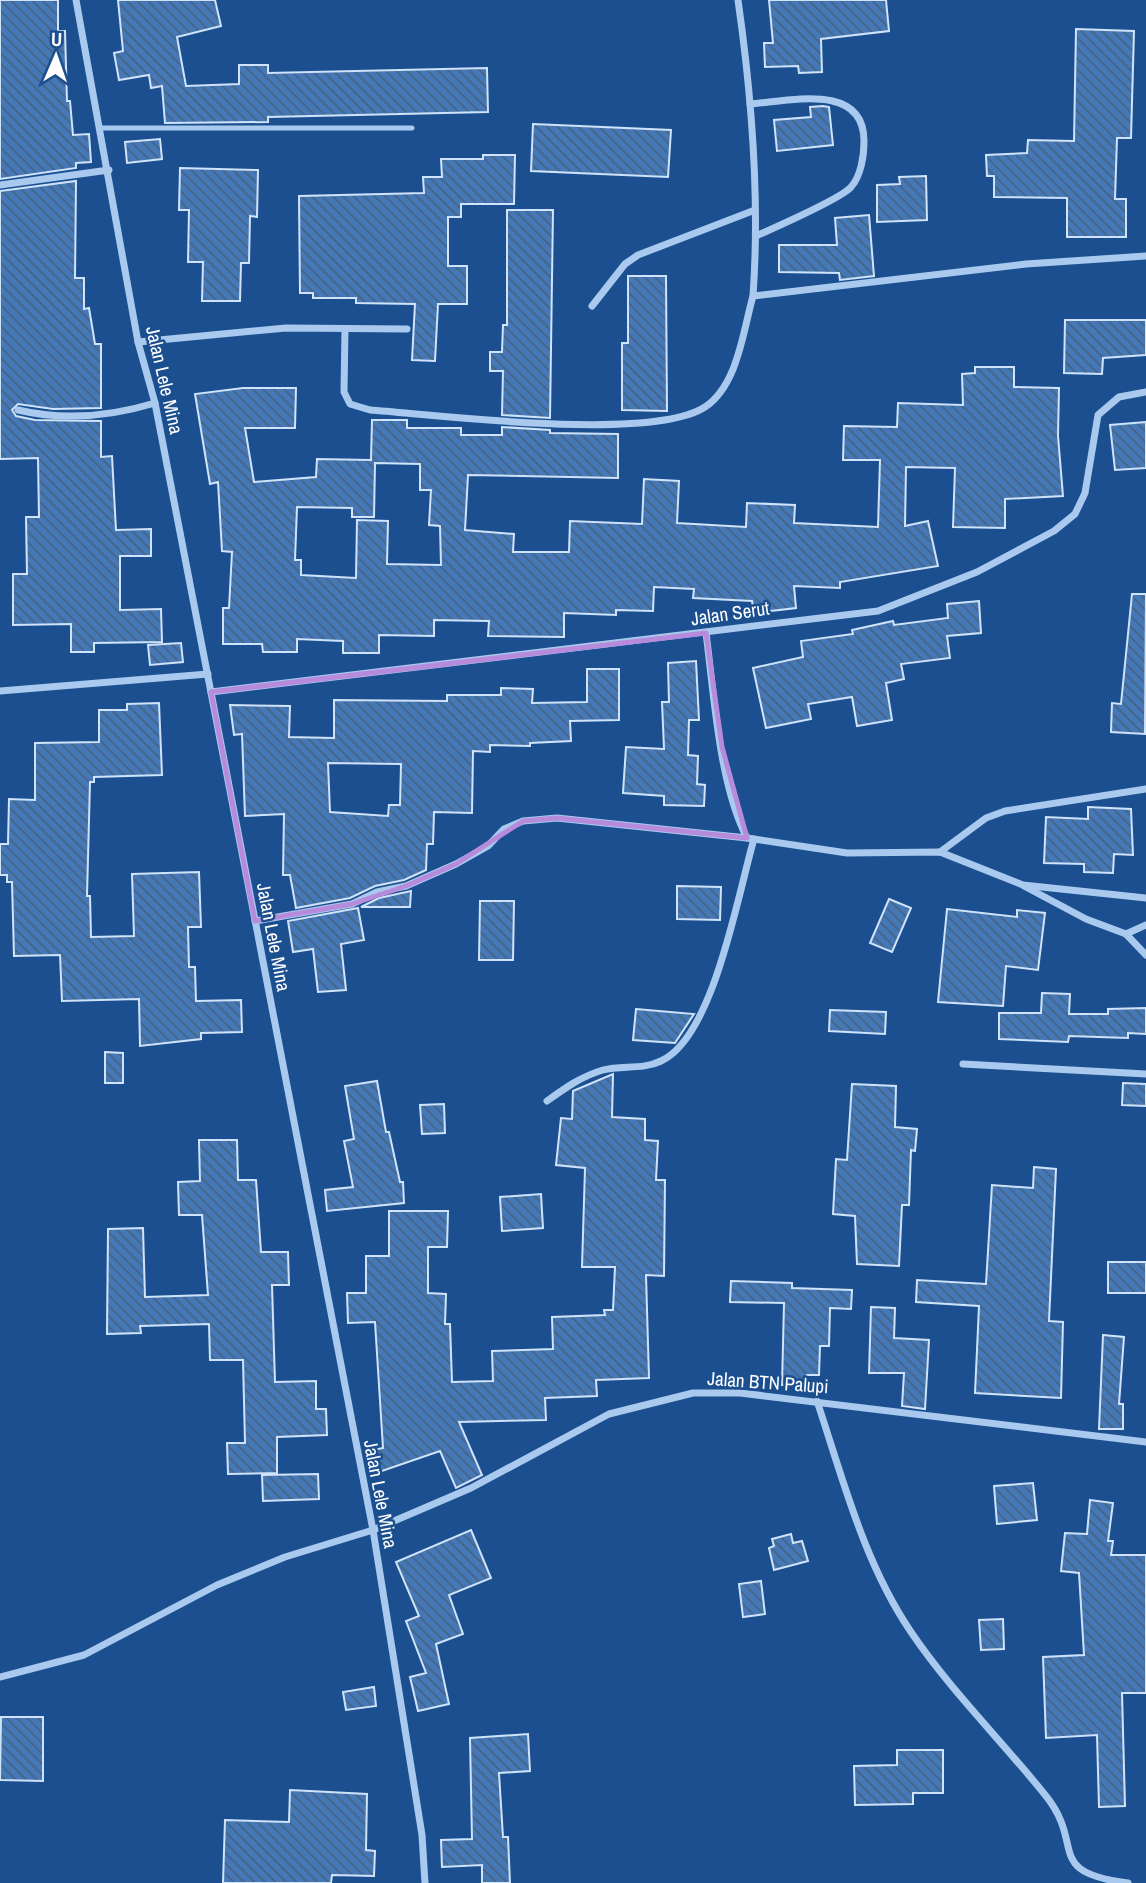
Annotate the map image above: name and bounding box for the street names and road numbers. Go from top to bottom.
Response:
street label: Jalan Lele Mina [140,323,190,437]
street label: Jalan Serut [689,595,771,631]
street label: Jalan Lele Mina [251,881,297,994]
street label: Jalan BTN Palupi [707,1365,829,1399]
street label: Jalan Lele Mina [358,1438,404,1551]

